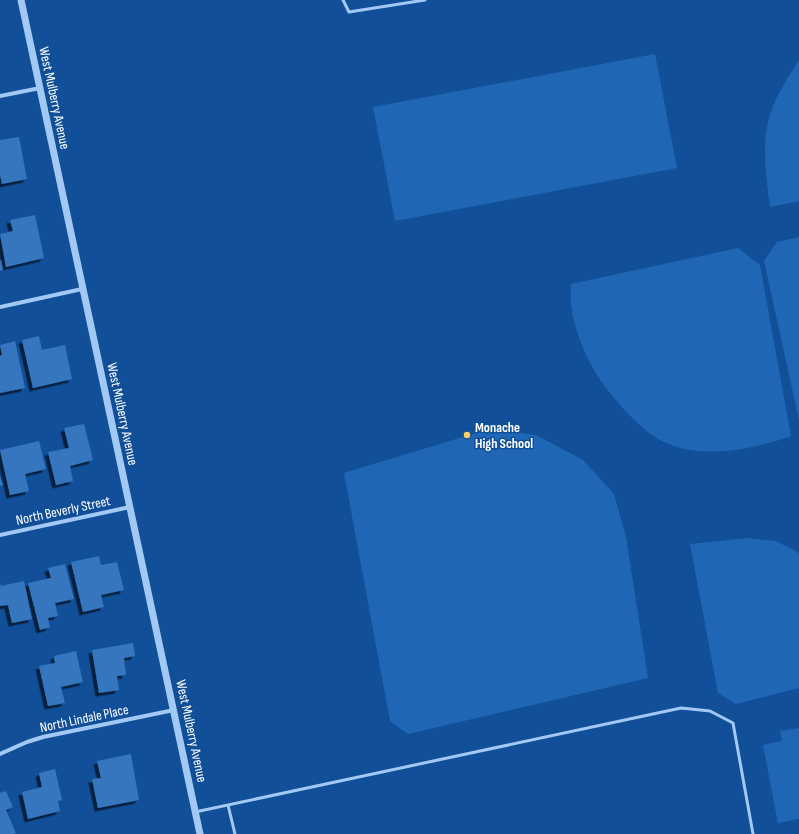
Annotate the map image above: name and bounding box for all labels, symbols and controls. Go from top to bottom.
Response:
street label: West Mulberry Avenue [35,45,74,151]
street label: West Mulberry Avenue [103,361,142,467]
place label: Monache High School [475,419,533,452]
marker: Monache High School [462,430,472,440]
street label: North Beverly Street [14,492,112,529]
street label: West Mulberry Avenue [172,678,211,784]
street label: North Lindale Place [38,701,130,736]

